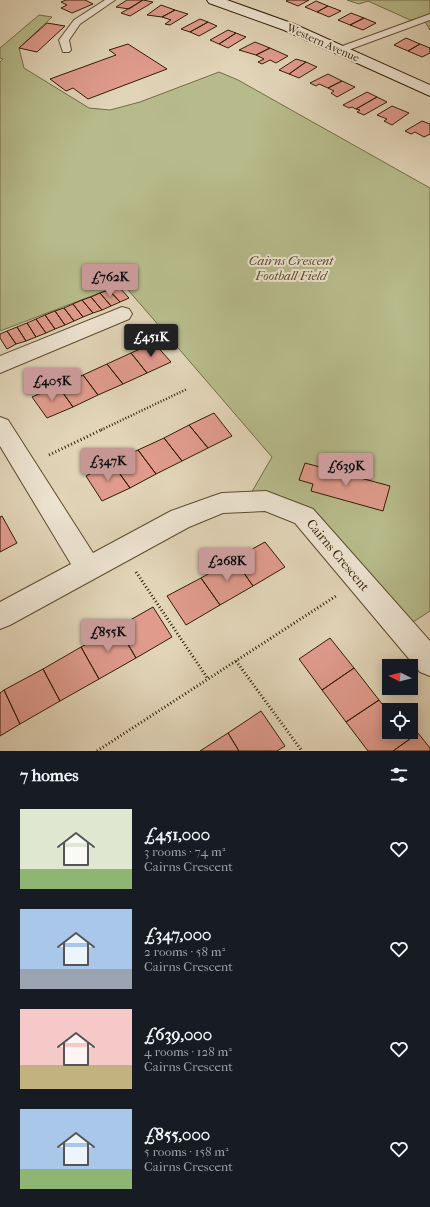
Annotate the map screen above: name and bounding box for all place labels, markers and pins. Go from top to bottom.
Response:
pin: £762K [82,264,138,298]
pin: £451K [123,324,179,358]
pin: £405K [24,368,80,402]
pin: £347K [80,448,136,482]
pin: £639K [318,453,374,487]
pin: £268K [199,548,255,582]
pin: £855K [80,619,136,653]

